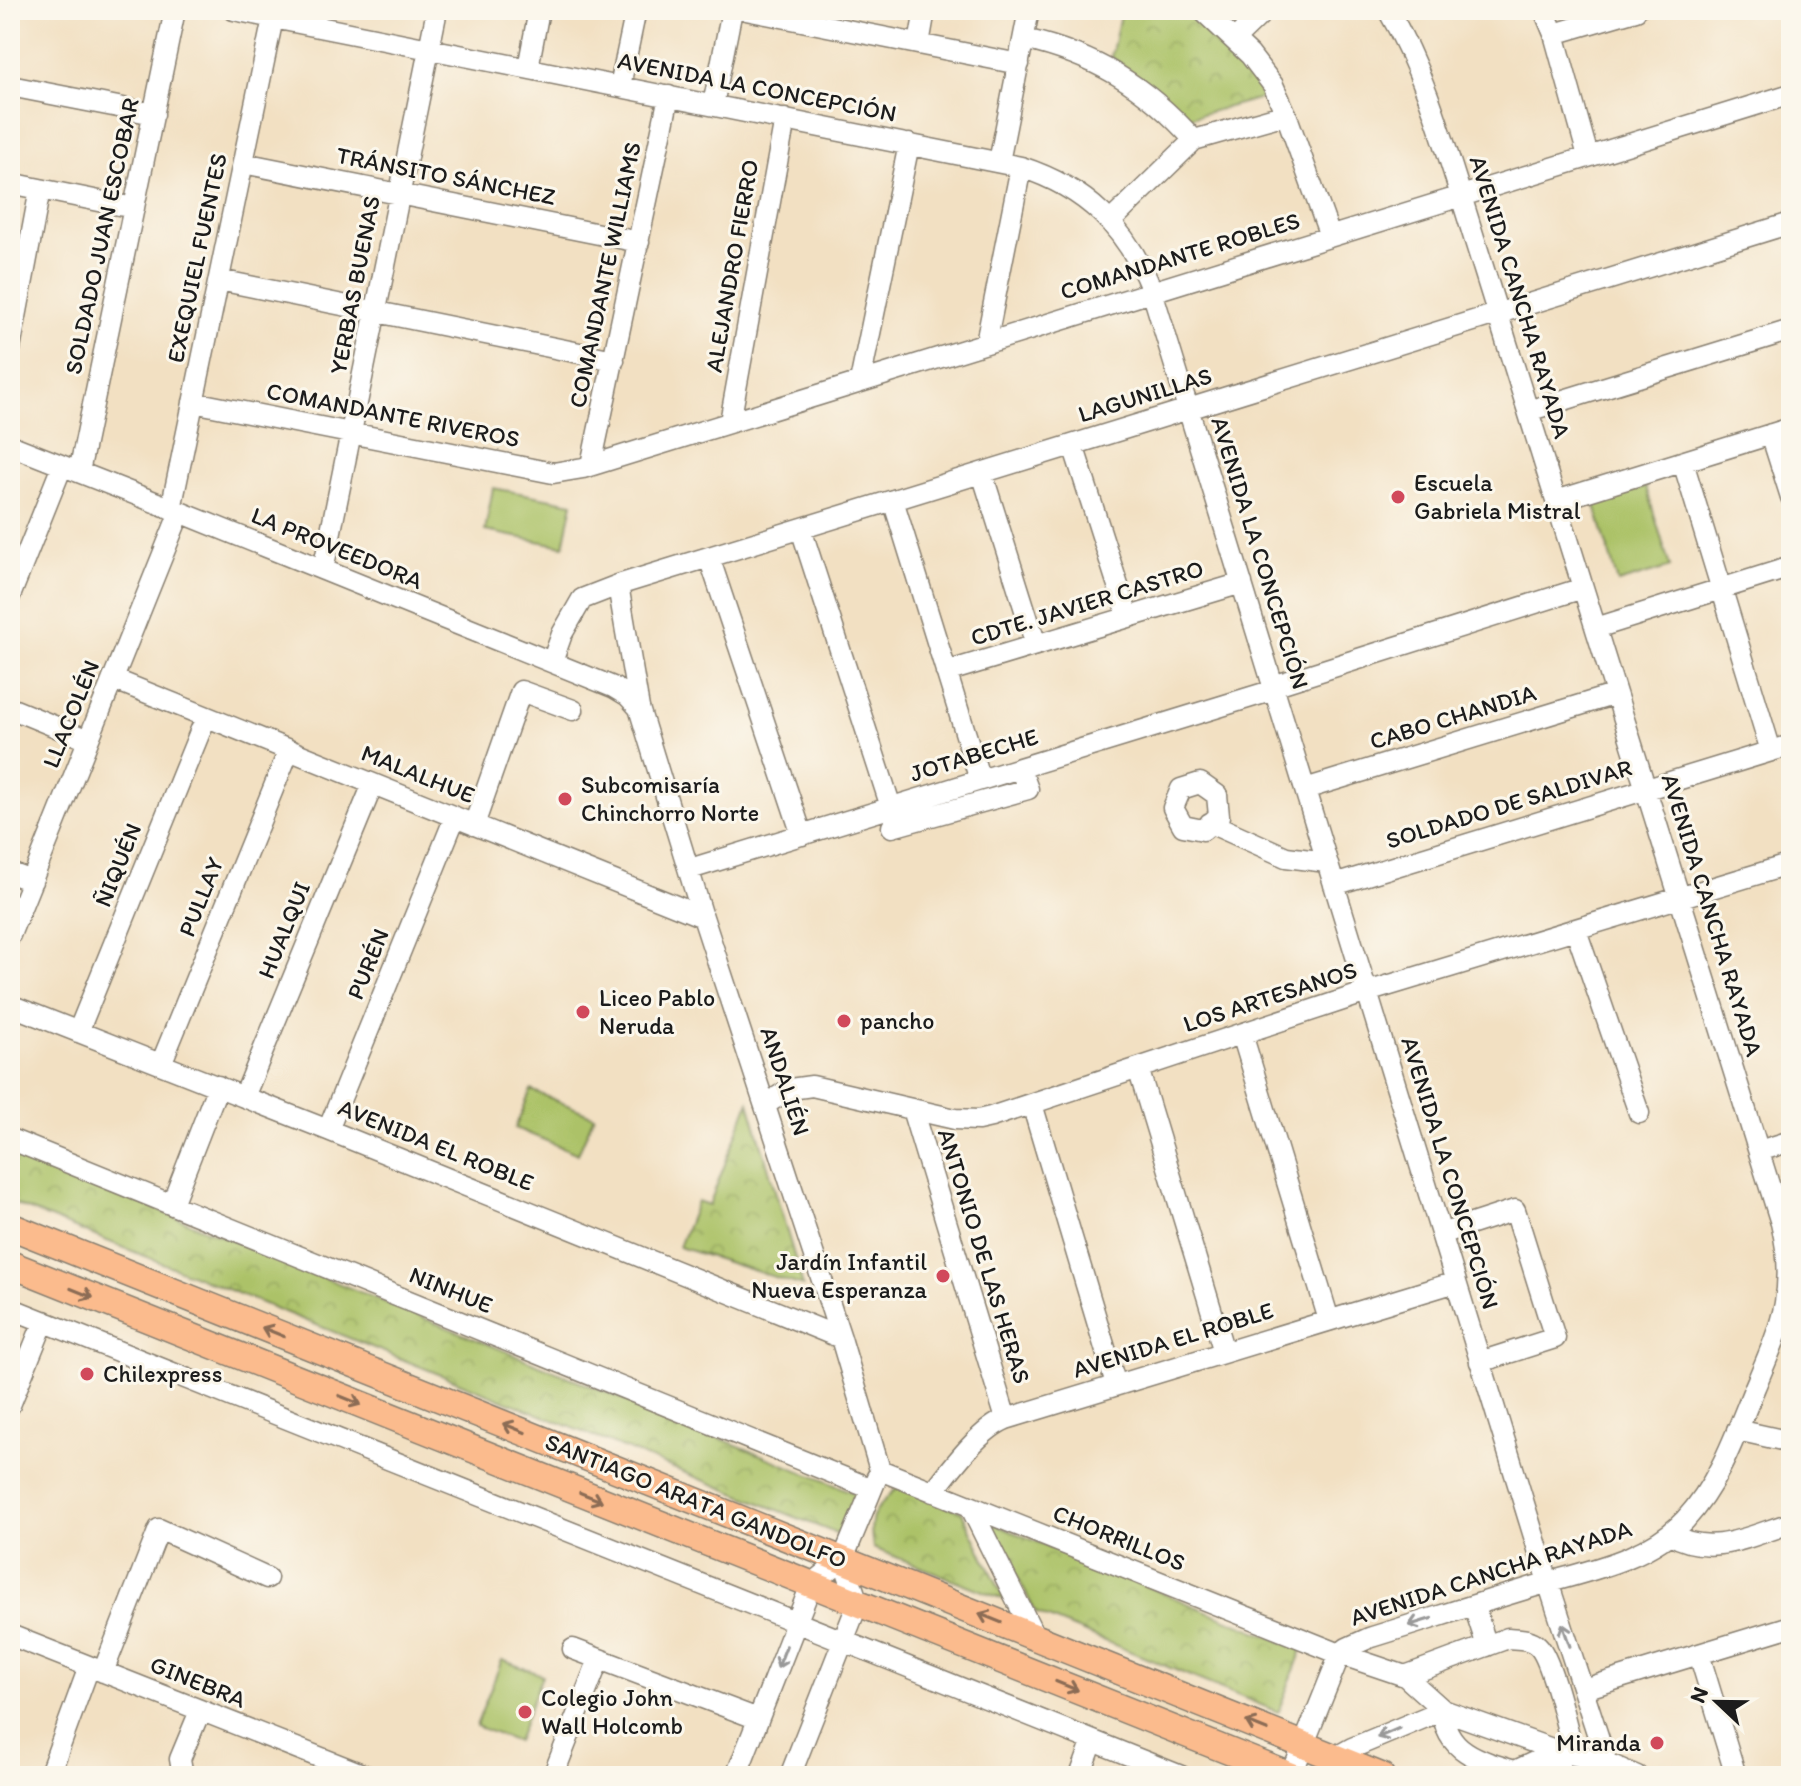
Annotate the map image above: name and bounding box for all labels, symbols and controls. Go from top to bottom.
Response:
street label: AVENIDA LA CONCEPCIÓN [615,45,899,128]
street label: SOLDADO JUAN ESCOBAR [58,95,145,377]
street label: COMANDANTE WILLIAMS [562,139,647,410]
street label: TRÁNSITO SÁNCHEZ [334,140,558,211]
street label: EXEQUIEL FUENTES [160,151,233,365]
street label: AVENIDA CANCHA RAYADA [1464,152,1577,442]
street label: ALEJANDRO FIERRO [699,157,765,375]
street label: YERBAS BUENAS [323,193,386,377]
street label: COMANDANTE ROBLES [1056,205,1303,306]
street label: LAGUNILLAS [1075,360,1215,429]
street label: COMANDANTE RIVEROS [264,376,522,453]
street label: AVENIDA LA CONCEPCIÓN [1205,413,1316,693]
place label: Escuela Gabriela Mistral [1414,468,1581,525]
marker: Escuela Gabriela Mistral [1389,488,1407,506]
street label: LA PROVEEDORA [247,500,427,595]
street label: CDTE. JAVIER CASTRO [967,553,1207,652]
street label: LLACOLÉN [36,656,105,772]
street label: CABO CHANDIA [1366,677,1540,756]
street label: JOTABECHE [906,721,1041,788]
street label: MALALHUE [357,738,479,809]
street label: SOLDADO DE SALDIVAR [1382,752,1635,855]
place label: Subcomisaría Chinchorro Norte [581,770,759,827]
street label: AVENIDA CANCHA RAYADA [1656,770,1769,1060]
marker: Subcomisaría Chinchorro Norte [556,790,574,808]
street label: ÑIQUÉN [88,819,147,911]
street label: PULLAY [172,853,230,941]
street label: HUALQUI [251,877,316,983]
street label: PURÉN [340,924,395,1004]
street label: LOS ARTESANOS [1179,955,1360,1038]
place label: Liceo Pablo Neruda [599,983,715,1040]
marker: Liceo Pablo Neruda [574,1003,592,1021]
place label: pancho [860,1006,934,1035]
marker: pancho [835,1012,853,1030]
street label: ANDALIÉN [754,1023,817,1139]
street label: AVENIDA LA CONCEPCIÓN [1395,1033,1506,1313]
street label: AVENIDA EL ROBLE [334,1092,538,1197]
street label: ANTONIO DE LAS HERAS [932,1125,1037,1387]
place label: Jardín Infantil Nueva Esperanza [751,1247,928,1304]
street label: NINHUE [405,1260,497,1319]
marker: Jardín Infantil Nueva Esperanza [934,1267,952,1285]
one-way arrow [69,1287,94,1301]
street label: AVENIDA EL ROBLE [1069,1295,1277,1384]
one-way arrow [261,1323,286,1338]
place label: Chilexpress [103,1359,222,1388]
marker: Chilexpress [78,1365,96,1383]
one-way arrow [337,1394,362,1408]
one-way arrow [502,1420,527,1434]
street label: SANTIAGO ARATA GANDOLFO [541,1427,851,1574]
one-way arrow [578,1490,603,1505]
street label: CHORRILLOS [1049,1498,1190,1577]
street label: AVENIDA CANCHA RAYADA [1346,1513,1635,1632]
one-way arrow [978,1610,1003,1625]
one-way arrow [1408,1616,1433,1630]
one-way arrow [1557,1623,1572,1648]
one-way arrow [774,1644,788,1669]
street label: GINEBRA [146,1649,250,1714]
north arrow [1677,1662,1757,1742]
one-way arrow [1054,1680,1079,1694]
place label: Colegio John Wall Holcomb [541,1683,683,1740]
text: N [1684,1683,1714,1707]
marker: Colegio John Wall Holcomb [516,1703,534,1721]
one-way arrow [1245,1718,1270,1733]
one-way arrow [1376,1726,1401,1741]
place label: Miranda [1556,1728,1642,1757]
marker: Miranda [1648,1734,1666,1752]

